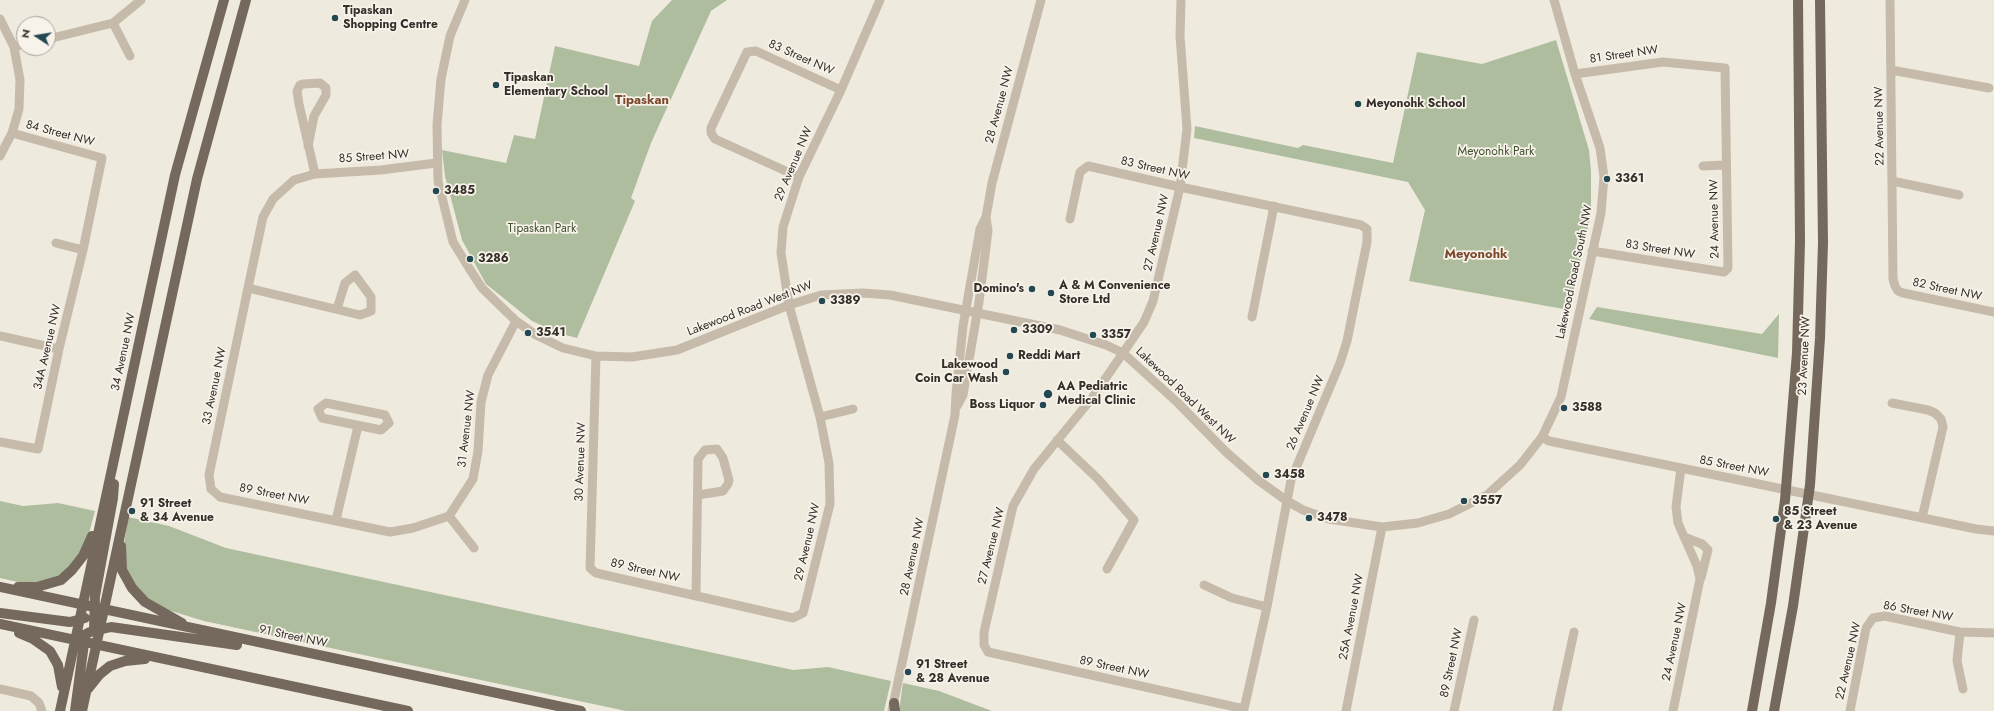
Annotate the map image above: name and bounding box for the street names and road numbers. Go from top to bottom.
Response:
street label: 83 Street NW [766,37,836,79]
street label: 81 Street NW [1589,43,1659,67]
street label: 28 Avenue NW [983,65,1017,145]
street label: 22 Avenue NW [1872,86,1888,166]
street label: 84 Street NW [24,118,96,150]
street label: 29 Avenue NW [772,125,816,203]
street label: 85 Street NW [338,147,410,167]
street label: 83 Street NW [1119,154,1191,184]
street label: 24 Avenue NW [1707,179,1723,259]
street label: 27 Avenue NW [1141,193,1173,273]
street label: Lakewood Road South NW [1554,204,1596,340]
street label: 83 Street NW [1624,237,1696,263]
street label: 82 Street NW [1911,276,1983,304]
street label: Lakewood Road West NW [685,278,815,340]
street label: 34A Avenue NW [31,303,65,391]
street label: 34 Avenue NW [109,312,139,392]
street label: 23 Avenue NW [1796,316,1814,396]
street label: Lakewood Road West NW [1132,345,1238,447]
street label: 33 Avenue NW [200,346,230,426]
street label: 26 Avenue NW [1284,374,1328,452]
street label: 31 Avenue NW [455,390,479,468]
street label: 30 Avenue NW [572,422,590,502]
street label: 85 Street NW [1698,453,1770,481]
street label: 89 Street NW [238,481,310,509]
street label: 29 Avenue NW [792,502,824,582]
street label: 27 Avenue NW [975,506,1009,586]
street label: 28 Avenue NW [898,517,928,597]
street label: 89 Street NW [609,556,681,586]
street label: 25A Avenue NW [1337,573,1367,661]
street label: 86 Street NW [1882,599,1954,625]
street label: 24 Avenue NW [1660,602,1690,682]
street label: 22 Avenue NW [1833,621,1865,701]
street label: 91 Street NW [258,623,328,651]
street label: 89 Street NW [1438,627,1466,699]
street label: 89 Street NW [1078,654,1150,682]

